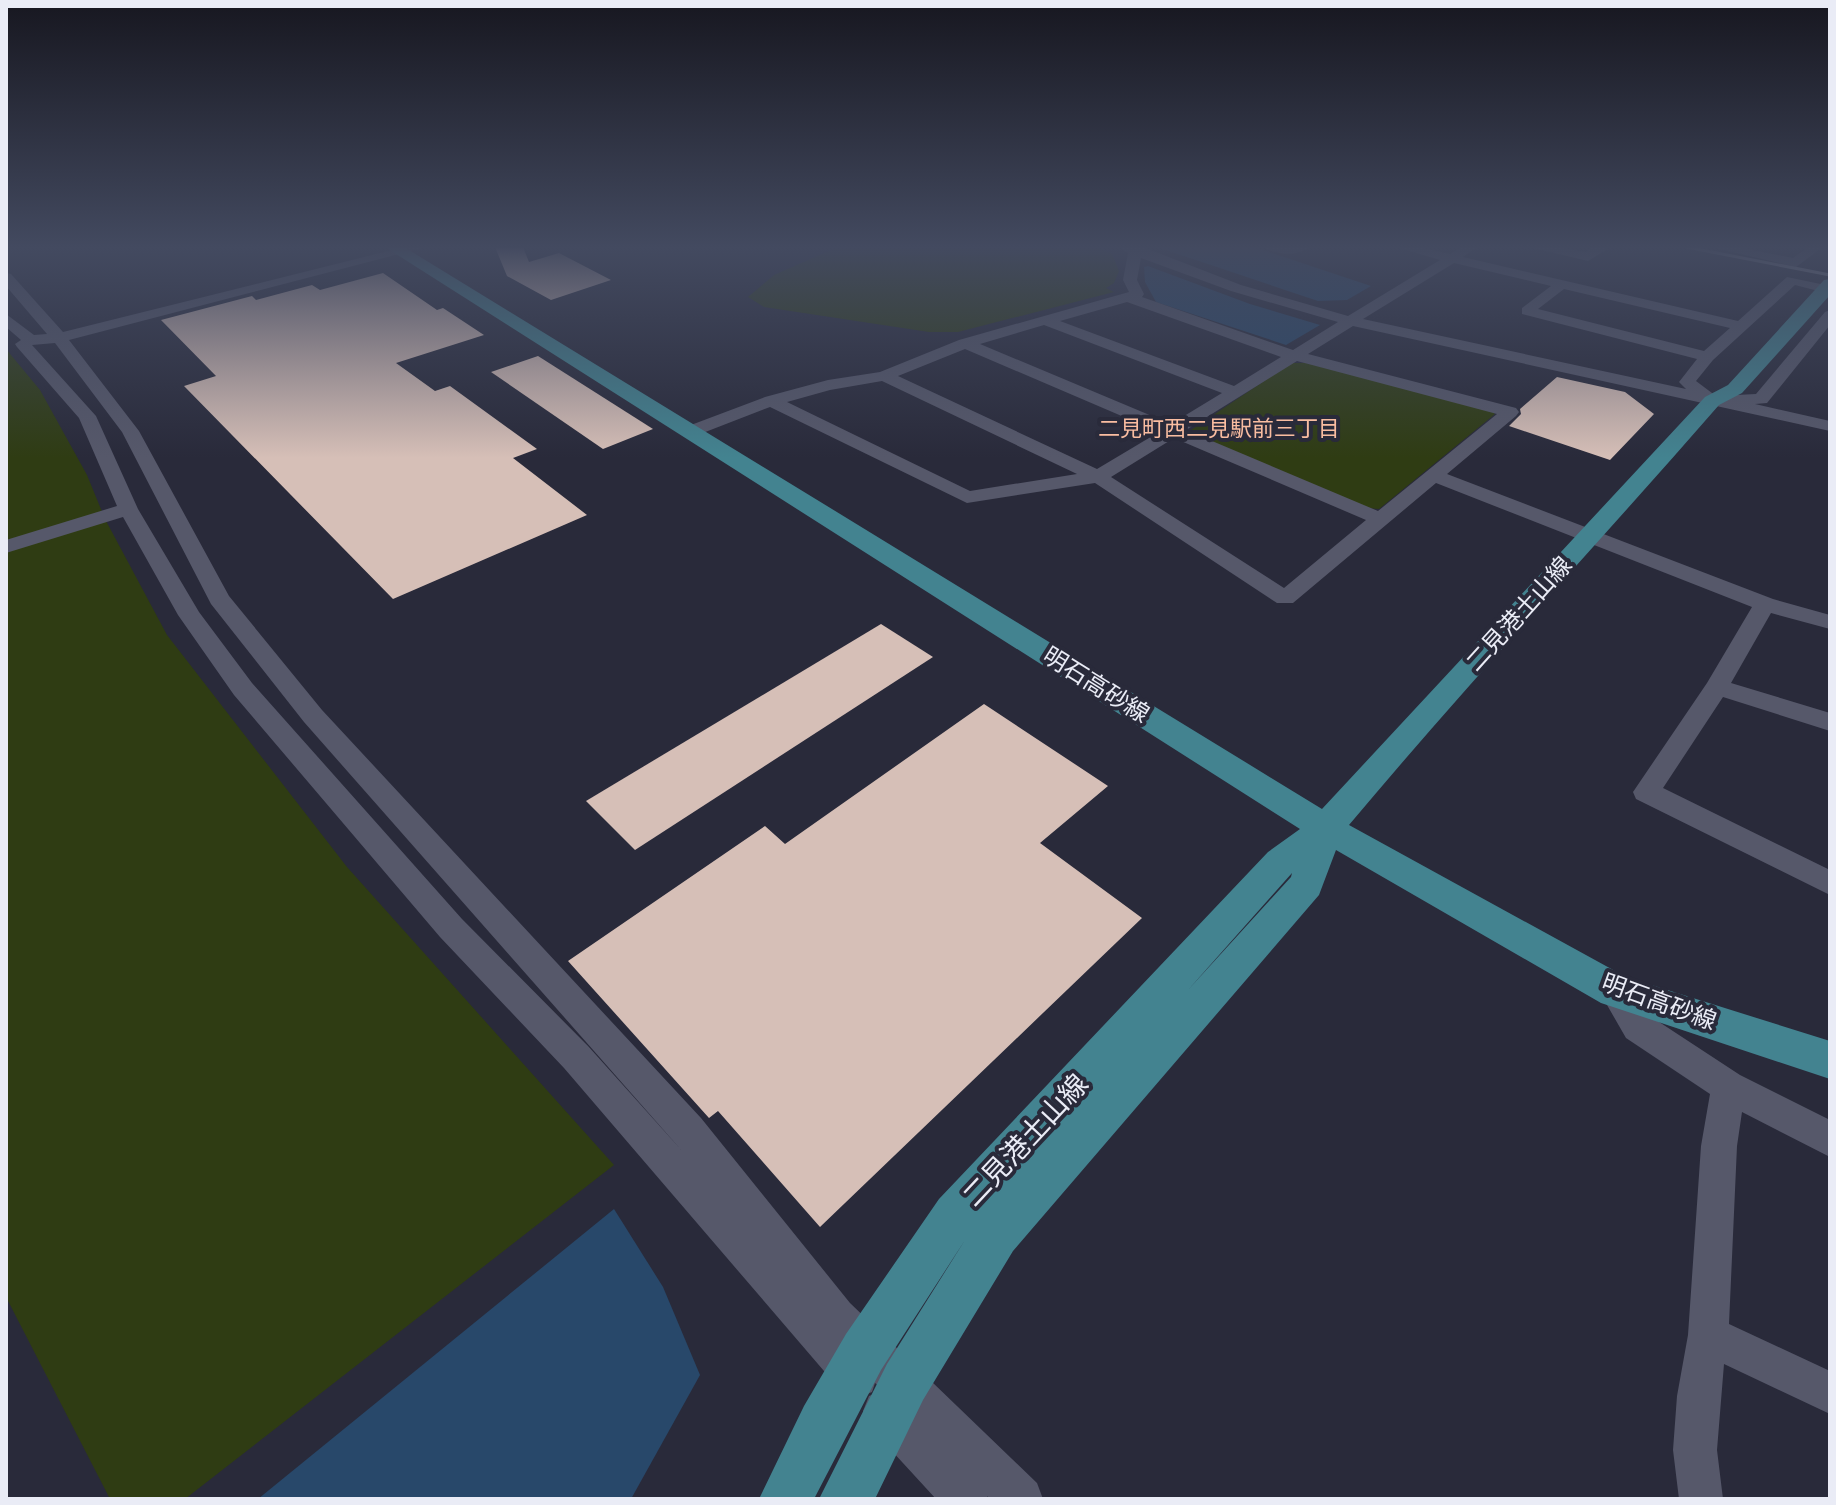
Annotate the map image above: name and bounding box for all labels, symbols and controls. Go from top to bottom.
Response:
district label: 二見町西二見駅前三丁目 [1098,412,1340,442]
street label: 二見港土山線 [1457,548,1578,678]
street label: 明石高砂線 [1037,638,1156,730]
street label: 明石高砂線 [1597,965,1722,1037]
street label: 二見港土山線 [953,1065,1095,1214]

